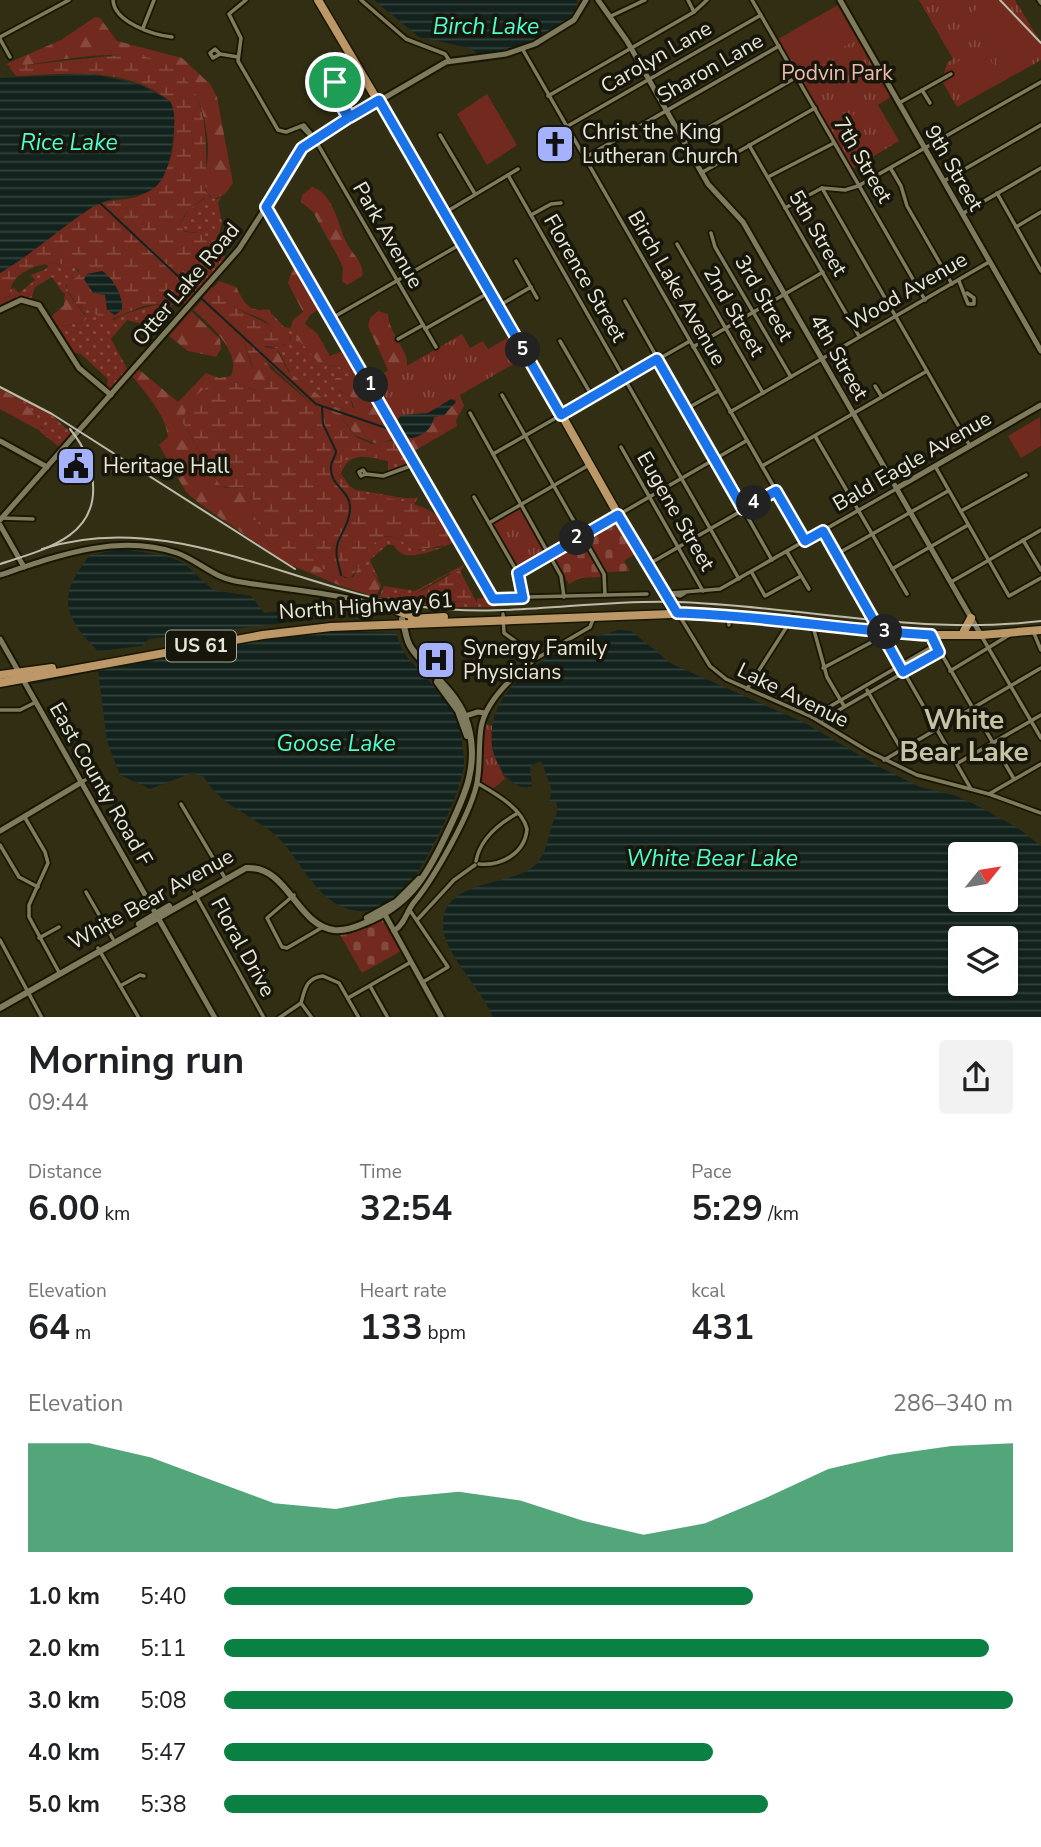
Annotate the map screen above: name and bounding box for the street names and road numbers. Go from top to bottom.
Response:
street label: Carolyn Lane [595,14,717,100]
street label: Sharon Lane [652,26,768,110]
street label: 7th Street [827,112,899,209]
street label: 9th Street [918,120,990,217]
street label: Park Avenue [346,177,430,293]
street label: 5th Street [782,185,854,282]
street label: Birch Lake Avenue [621,206,733,370]
street label: Florence Street [537,209,633,348]
street label: Otter Lake Road [126,217,246,351]
street label: Wood Avenue [842,245,972,337]
street label: 3rd Street [728,250,800,347]
street label: 2nd Street [697,261,771,362]
street label: 4th Street [803,309,875,406]
street label: Bald Eagle Avenue [828,404,996,518]
street label: Eugene Street [631,446,722,576]
street label: North Highway 61 [278,586,454,626]
road number: US 61 [166,631,236,662]
street label: Lake Avenue [733,656,853,734]
street label: East County Road F [43,697,159,871]
street label: White Bear Avenue [63,842,239,956]
street label: Floral Drive [204,892,282,1002]

